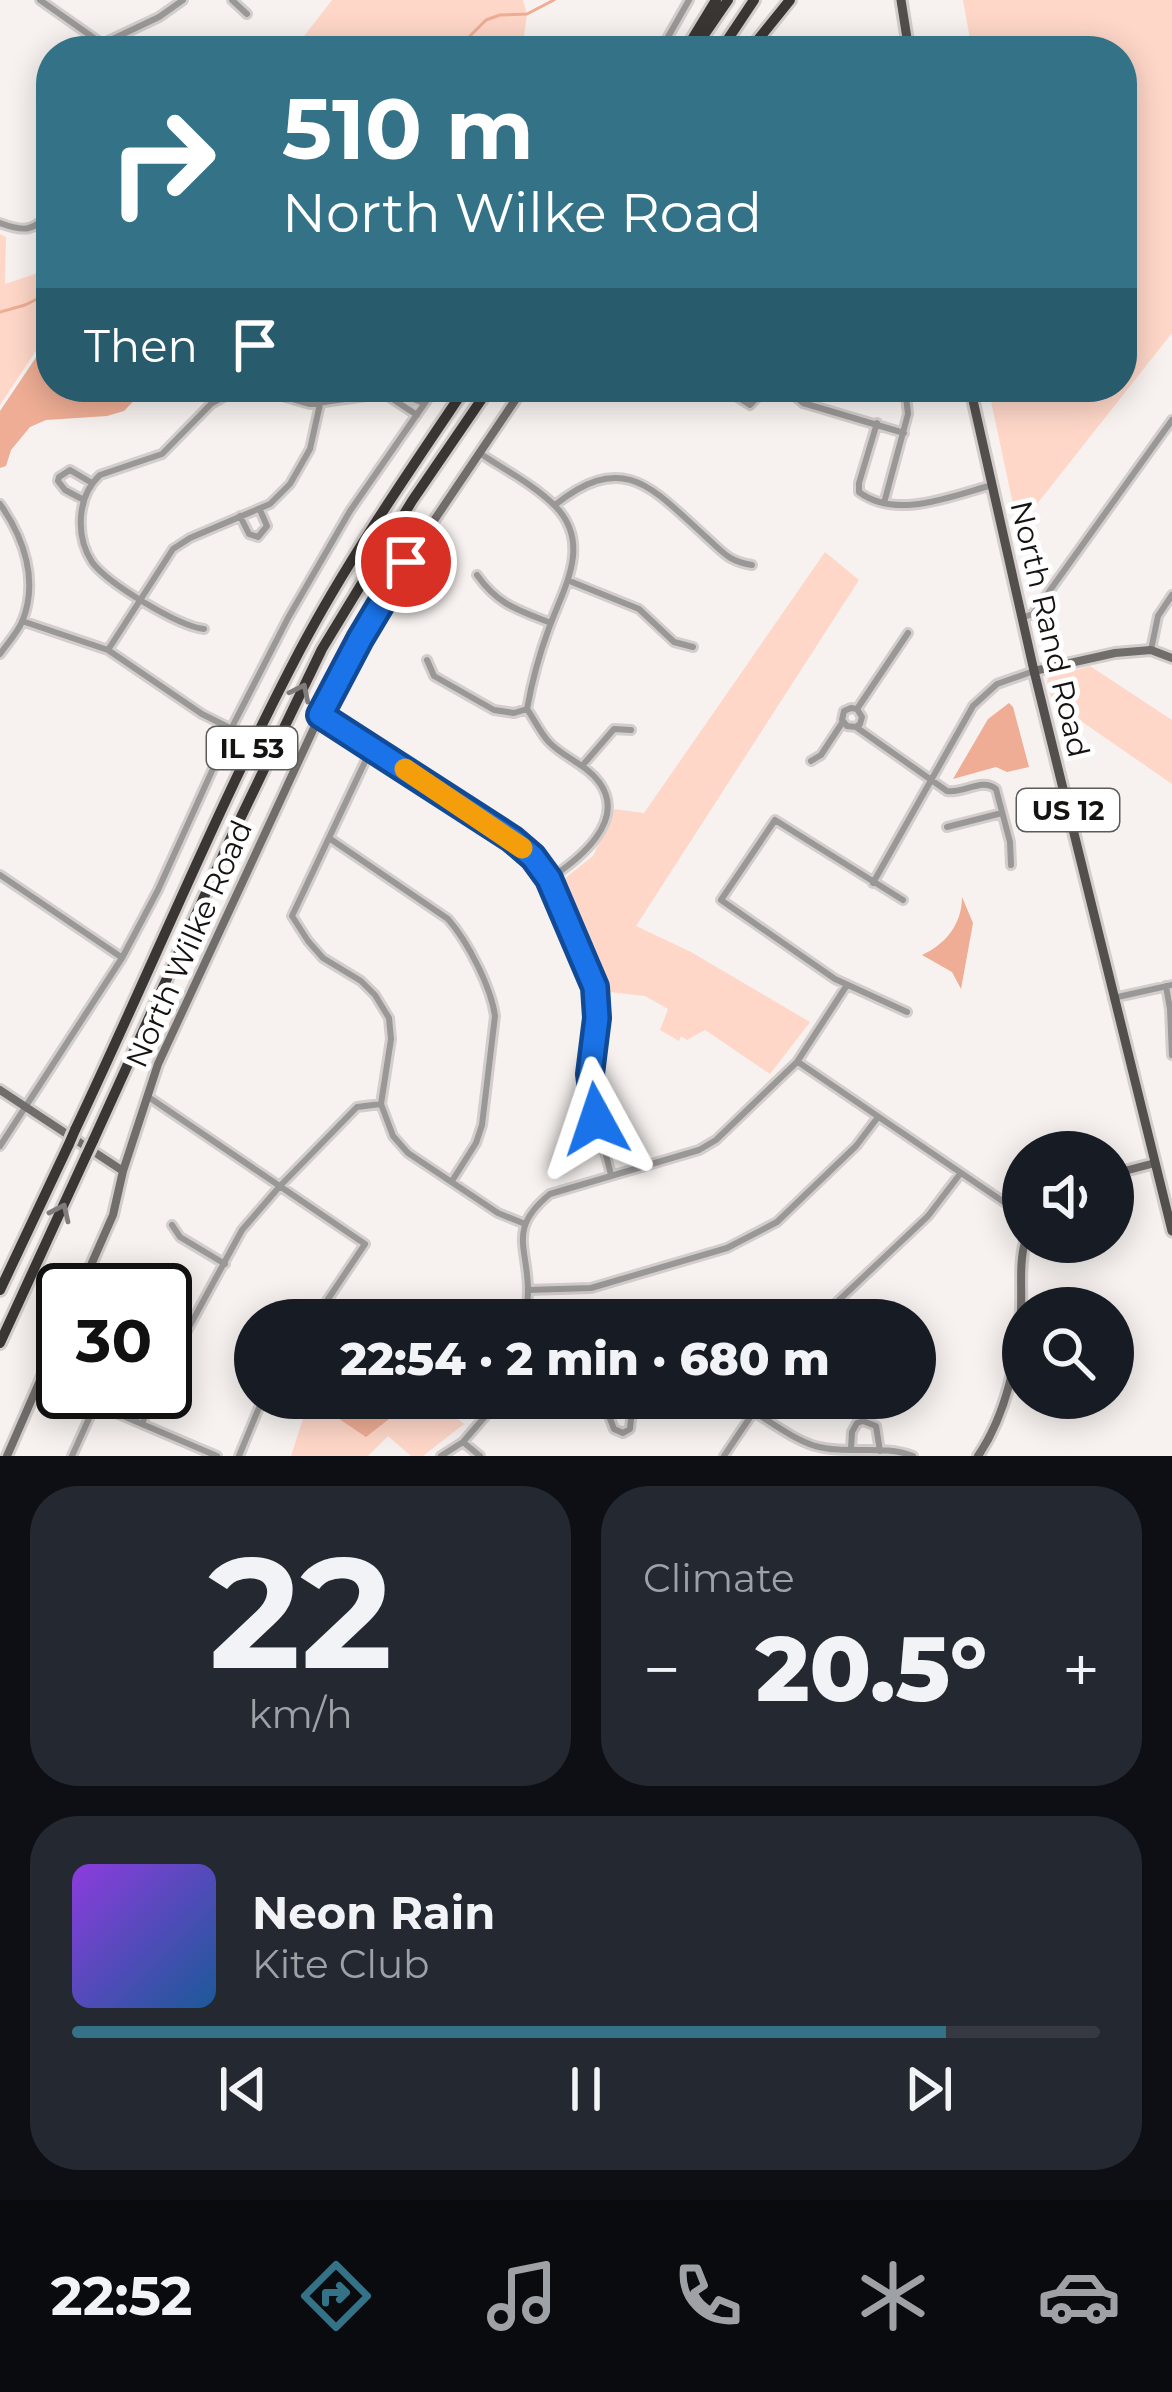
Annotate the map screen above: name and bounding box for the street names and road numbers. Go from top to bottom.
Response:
street label: North Rand Road [1002,497,1098,761]
road number: IL 53 [207,727,297,769]
road number: US 12 [1017,789,1119,831]
street label: North Wilke Road [118,815,260,1073]

